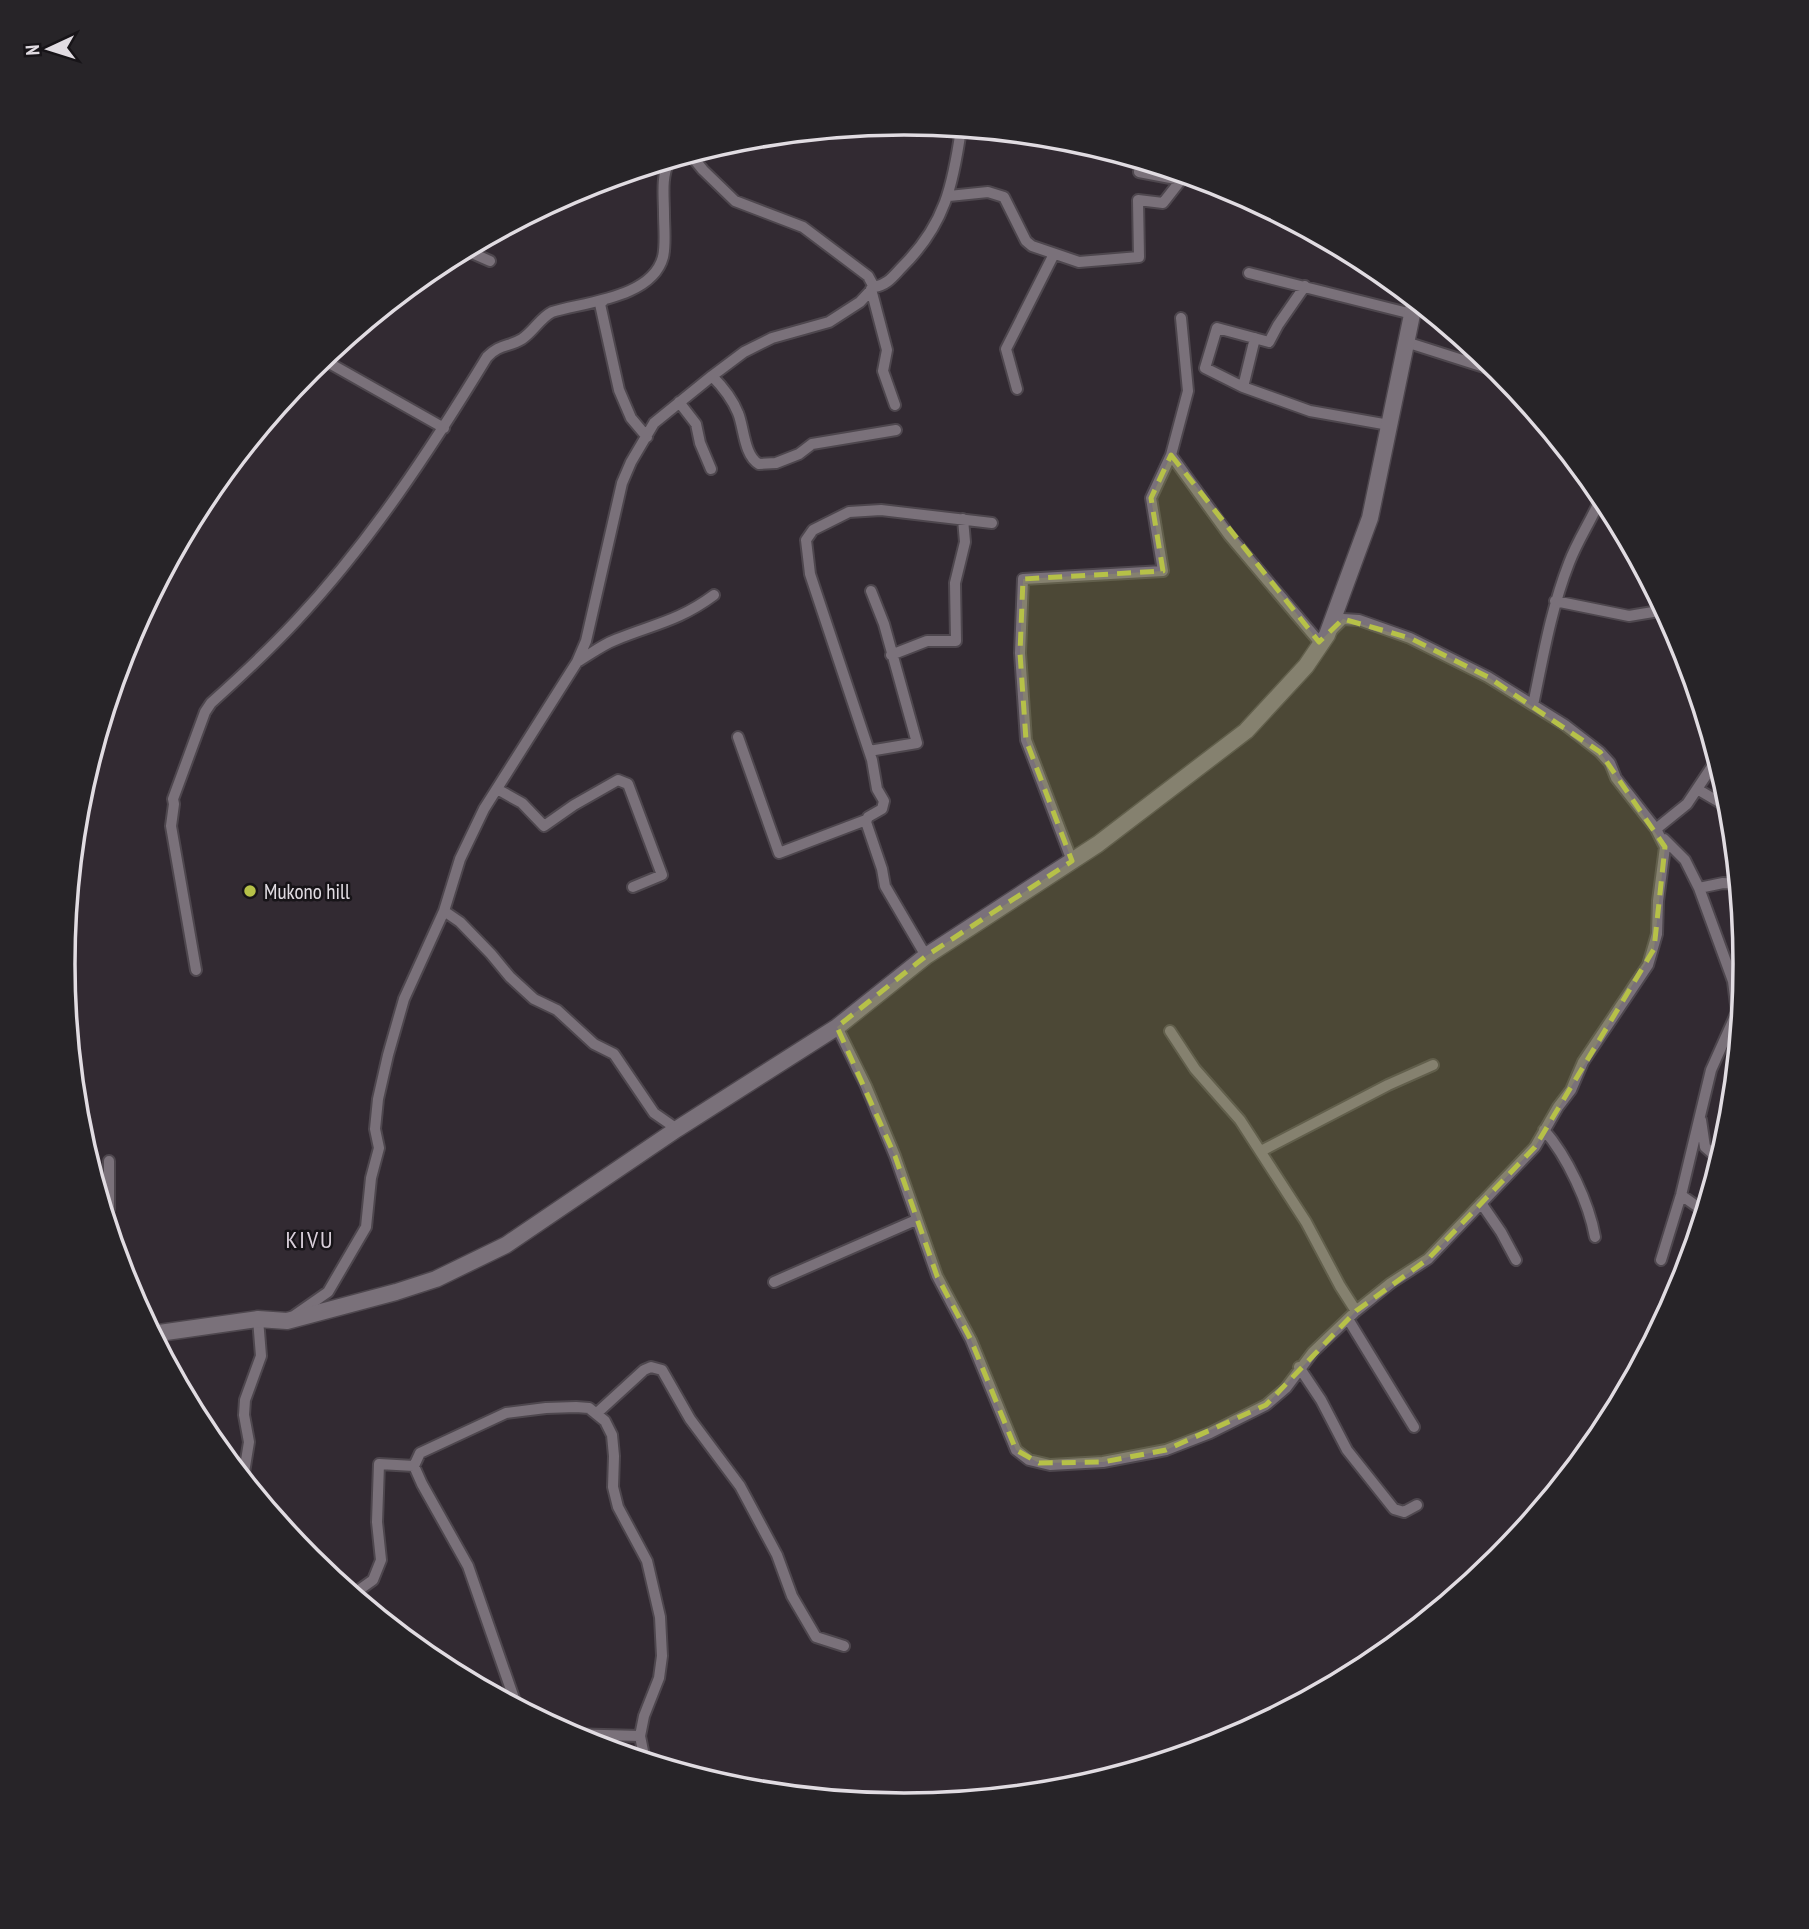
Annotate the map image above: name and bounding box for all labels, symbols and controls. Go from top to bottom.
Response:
north arrow [14,14,84,84]
text: N [20,44,44,56]
place label: Mukono hill [264,878,350,905]
marker: Mukono hill [242,883,258,899]
district label: KIVU [285,1224,335,1255]

